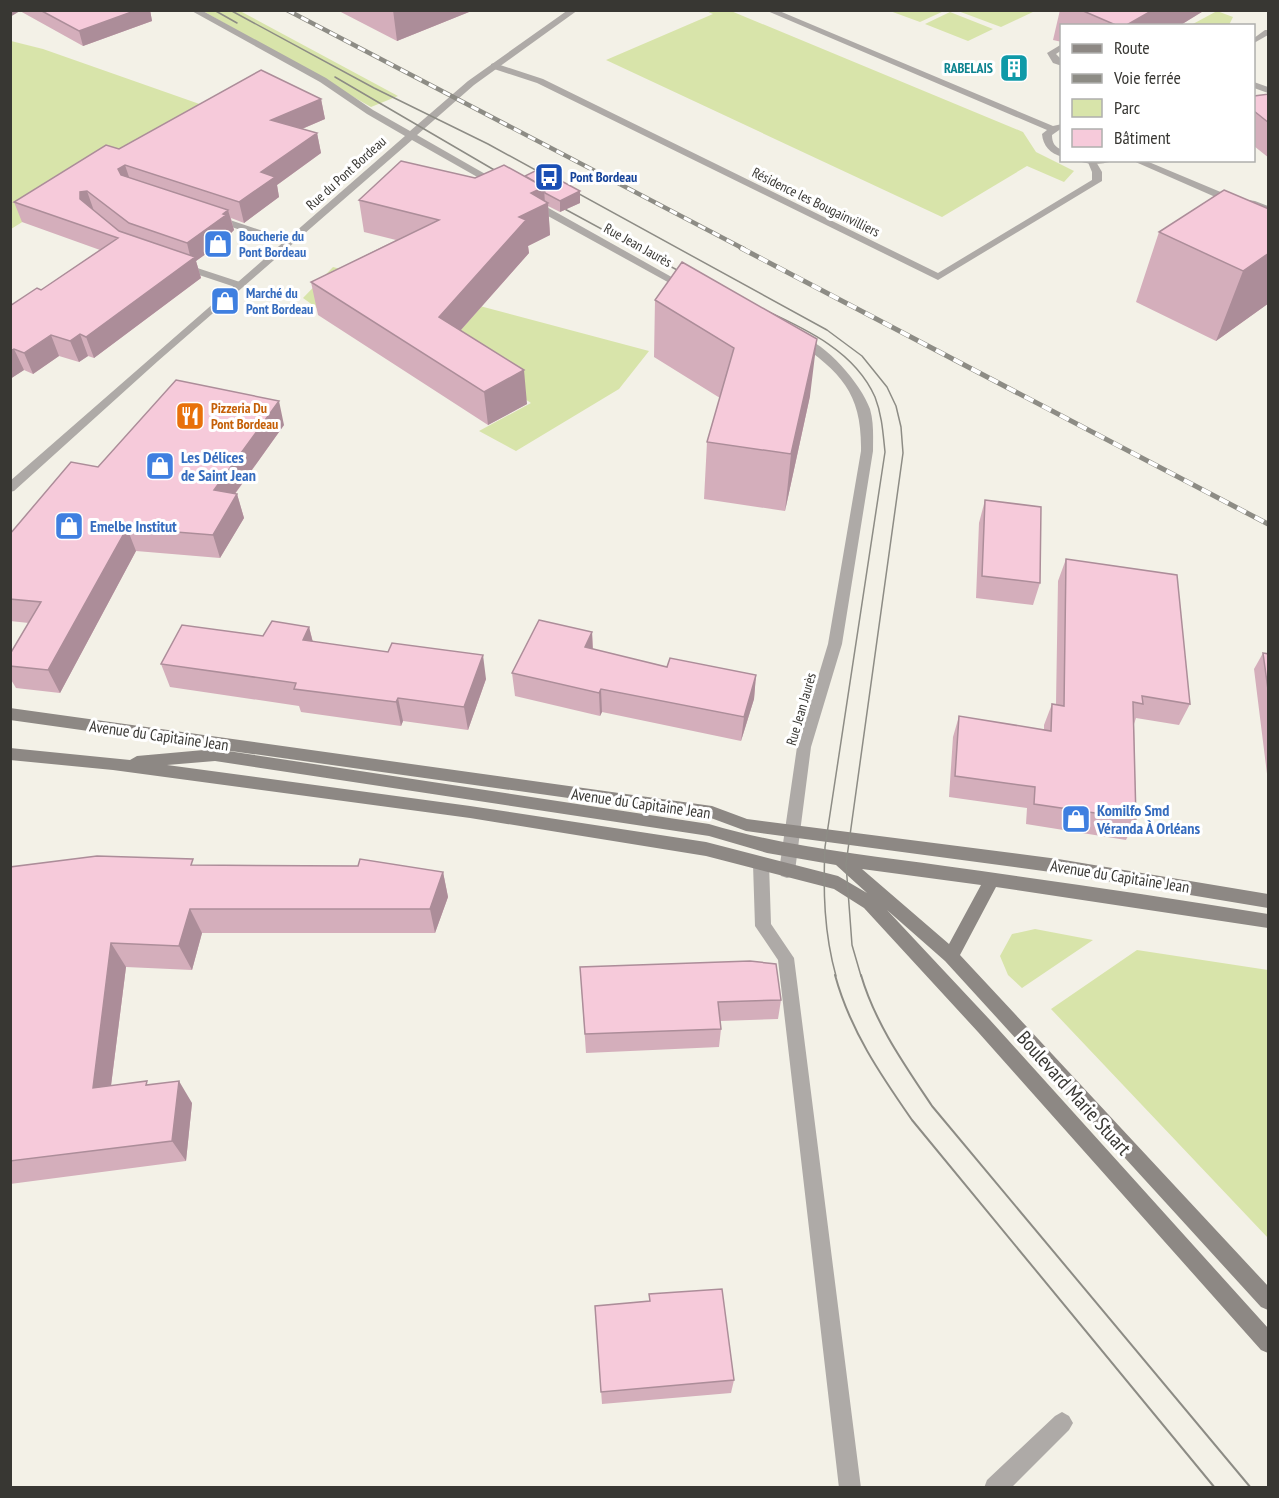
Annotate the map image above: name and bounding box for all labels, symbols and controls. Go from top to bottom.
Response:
legend [1060,24,1255,162]
text: Route [1114,36,1150,59]
building icon: RABELAIS [998,52,1030,84]
place label: RABELAIS [944,59,993,77]
text: Voie ferrée [1113,66,1181,89]
text: Parc [1114,96,1141,119]
text: Bâtiment [1114,126,1171,149]
street label: Rue du Pont Bordeau [302,132,390,214]
bus stop icon: Pont Bordeau [533,161,565,193]
street label: Résidence les Bougainvilliers [749,163,883,241]
place label: Pont Bordeau [570,168,637,186]
street label: Rue Jean Jaurès [601,219,675,271]
place label: Boucherie du Pont Bordeau [239,227,306,261]
shop icon: Boucherie du Pont Bordeau [202,228,234,260]
place label: Marché du Pont Bordeau [246,284,313,318]
shop icon: Marché du Pont Bordeau [209,285,241,317]
place label: Pizzeria Du Pont Bordeau [211,399,278,433]
restaurant icon: Pizzeria Du Pont Bordeau [174,400,206,432]
place label: Les Délices de Saint Jean [181,447,256,485]
shop icon: Les Délices de Saint Jean [144,450,176,482]
shop icon: Emelbe Institut [53,510,85,542]
place label: Emelbe Institut [90,516,177,536]
street label: Rue Jean Jaurès [782,670,820,747]
street label: Avenue du Capitaine Jean [88,715,230,755]
street label: Avenue du Capitaine Jean [570,783,712,823]
place label: Komilfo Smd Véranda À Orléans [1096,800,1200,838]
shop icon: Komilfo Smd Véranda À Orléans [1060,803,1092,835]
street label: Avenue du Capitaine Jean [1049,855,1191,897]
street label: Boulevard Marie Stuart [1011,1025,1137,1161]

